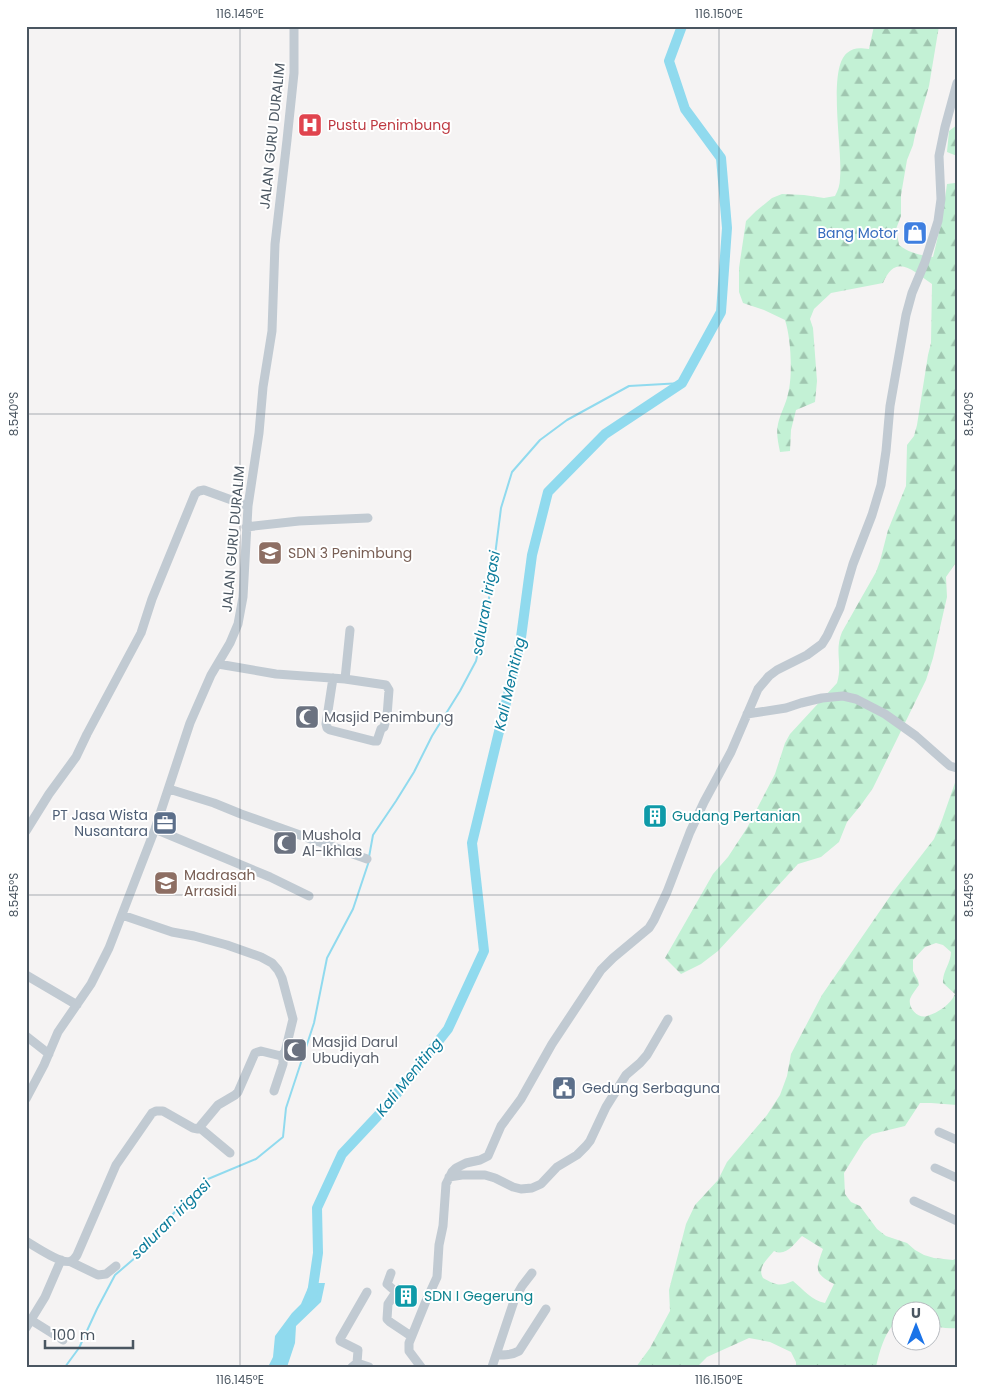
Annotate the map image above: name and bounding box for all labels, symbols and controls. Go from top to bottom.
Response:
text: 116.145°E [216,5,264,22]
text: 116.150°E [695,5,743,22]
street label: JALAN GURU DURALIM [254,62,290,210]
hospital icon: Pustu Penimbung [297,112,323,138]
place label: Pustu Penimbung [328,115,451,135]
shop icon: Bang Motor [902,220,928,246]
place label: Bang Motor [818,223,898,243]
text: 8.540°S [5,392,22,436]
text: 8.540°S [960,392,977,436]
street label: JALAN GURU DURALIM [217,465,249,613]
school or university icon: SDN 3 Penimbung [257,540,283,566]
place label: SDN 3 Penimbung [288,543,412,563]
water label: saluran irigasi [466,549,505,657]
water label: Kali Meniting [489,635,530,733]
mosque icon: Masjid Penimbung [294,704,320,730]
place label: Masjid Penimbung [324,707,453,727]
building icon: Gudang Pertanian [642,803,668,829]
place label: PT Jasa Wista Nusantara [52,805,148,841]
place label: Gudang Pertanian [672,806,800,826]
office icon: PT Jasa Wista Nusantara [152,810,178,836]
place label: Mushola Al-Ikhlas [302,825,362,861]
mosque icon: Mushola Al-Ikhlas [272,830,298,856]
place label: Madrasah Arrasidi [184,865,255,901]
school or university icon: Madrasah Arrasidi [153,870,179,896]
text: 8.545°S [5,873,22,917]
text: 8.545°S [960,873,977,917]
place label: Masjid Darul Ubudiyah [312,1032,398,1068]
water label: Kali Meniting [370,1033,447,1120]
mosque icon: Masjid Darul Ubudiyah [282,1037,308,1063]
public building icon: Gedung Serbaguna [551,1075,577,1101]
place label: Gedung Serbaguna [582,1078,720,1098]
water label: saluran irigasi [126,1174,216,1263]
building icon: SDN I Gegerung [393,1283,419,1309]
place label: SDN I Gegerung [424,1286,533,1306]
north arrow [890,1300,940,1350]
text: U [911,1303,921,1323]
scale bar [45,1318,132,1350]
text: 100 m [52,1324,95,1345]
text: 116.145°E [216,1371,264,1388]
text: 116.150°E [695,1371,743,1388]

